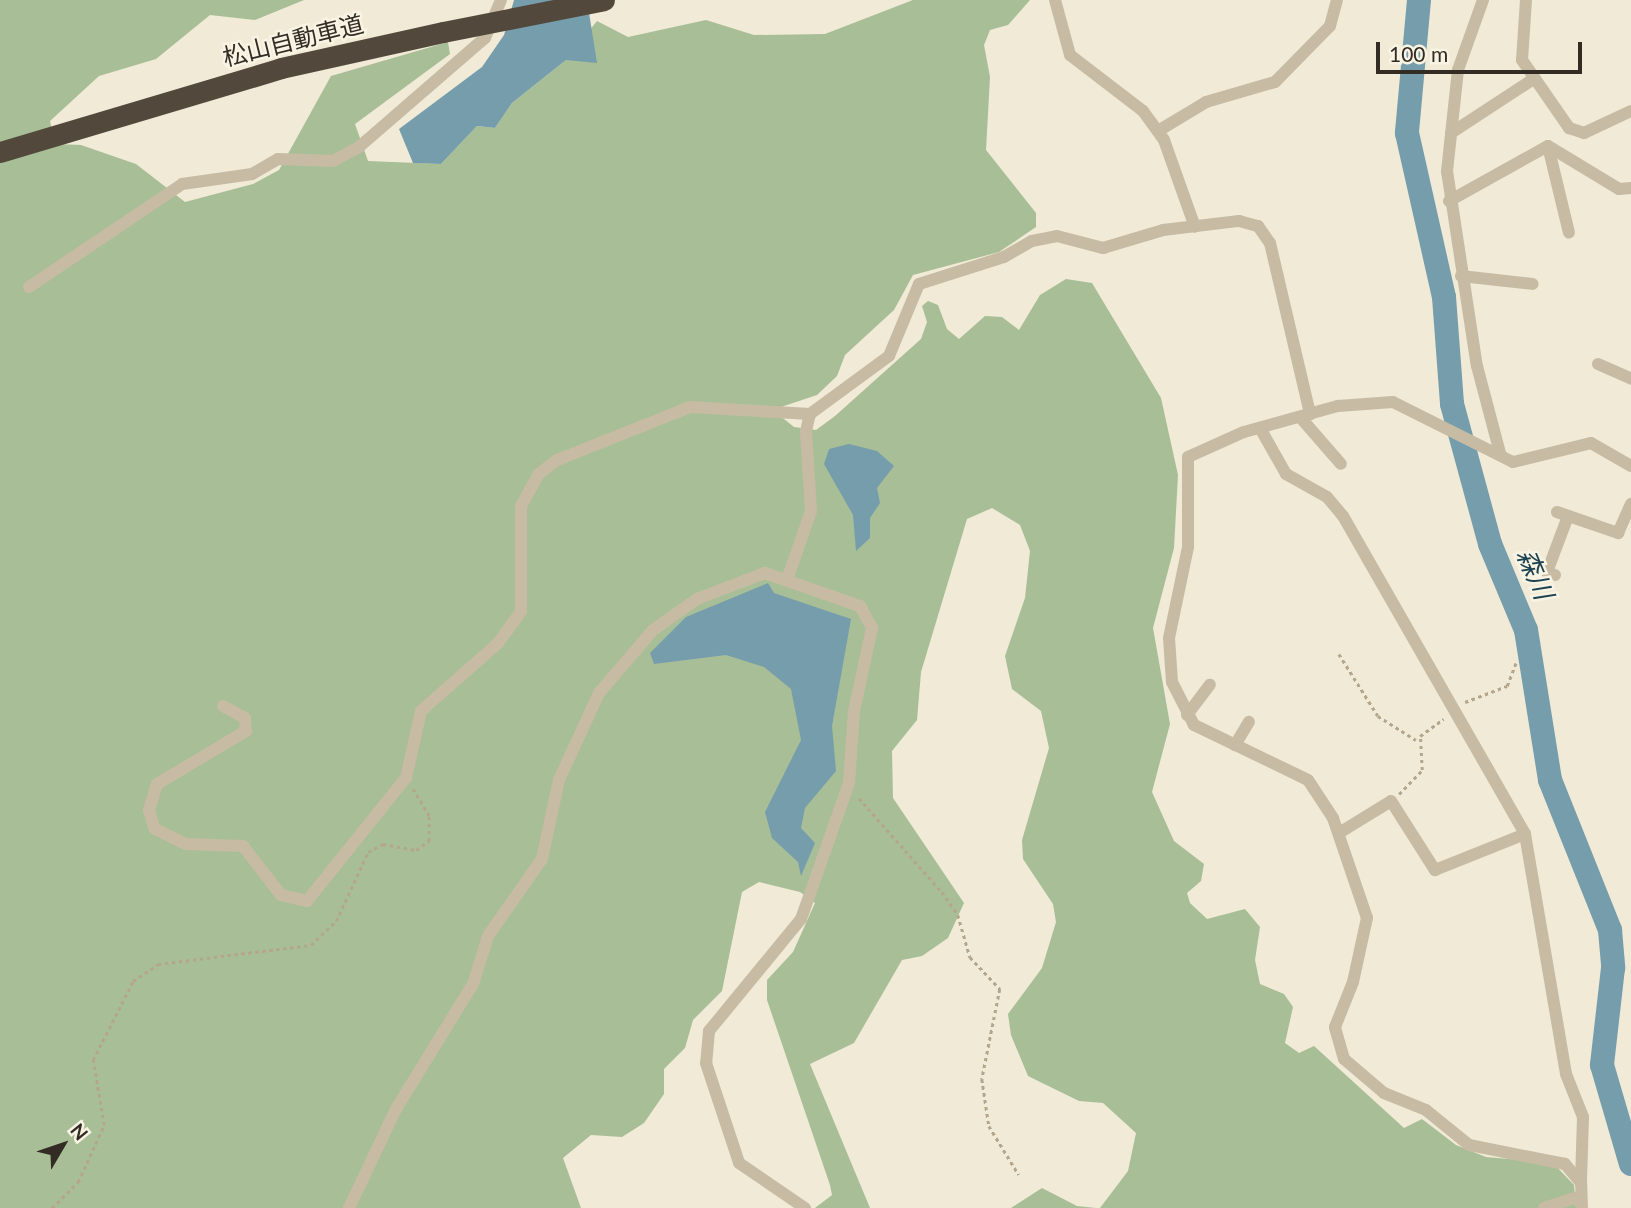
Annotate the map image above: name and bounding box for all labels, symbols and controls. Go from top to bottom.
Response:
street label: 松山自動車道 [220,9,366,71]
scale bar [1379,28,1586,72]
text: 100 m [1389,41,1448,66]
water label: 森川 [1510,544,1560,604]
north arrow [28,1110,98,1180]
text: N [66,1119,93,1144]

